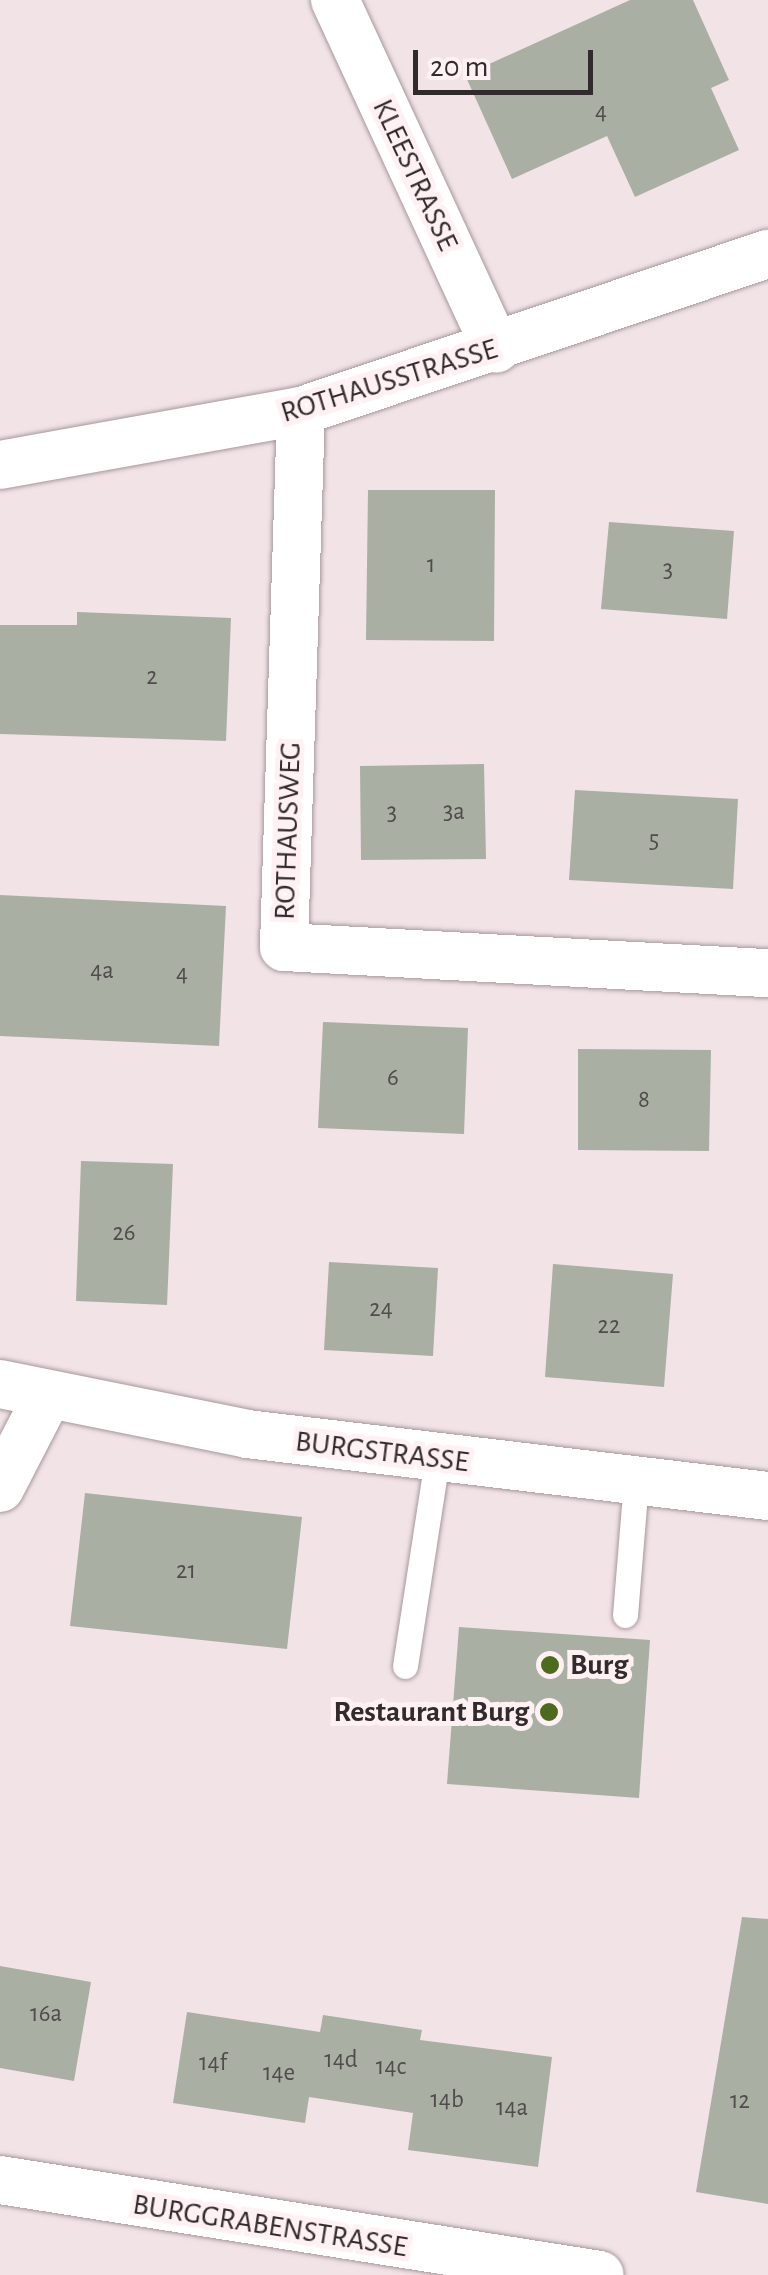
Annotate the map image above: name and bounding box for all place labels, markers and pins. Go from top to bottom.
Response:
place label: Burg [570,1647,628,1683]
marker: Burg [539,1654,561,1676]
place label: Restaurant Burg [333,1694,529,1730]
marker: Restaurant Burg [538,1701,560,1723]

